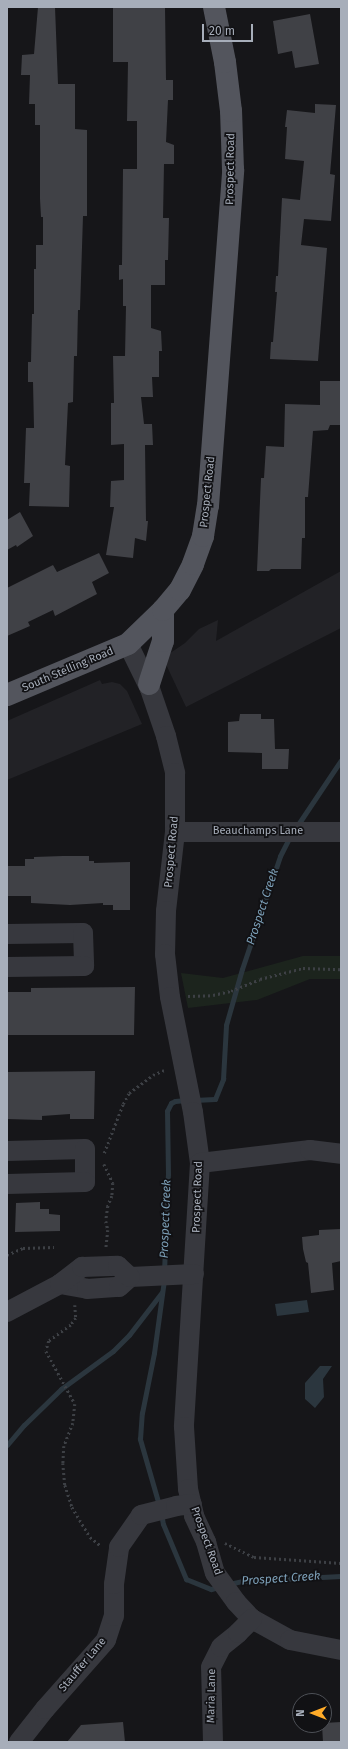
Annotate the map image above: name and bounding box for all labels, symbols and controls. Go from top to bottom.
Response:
scale bar [204,16,255,42]
text: 20 m [209,24,235,38]
street label: Prospect Road [224,133,238,205]
street label: Prospect Road [198,456,218,528]
street label: South Stelling Road [20,645,116,695]
street label: Prospect Road [162,816,182,888]
street label: Beauchamps Lane [213,824,303,838]
water label: Prospect Creek [244,867,282,947]
street label: Prospect Road [190,1161,206,1233]
water label: Prospect Creek [157,1179,175,1259]
street label: Prospect Road [188,1505,224,1577]
water label: Prospect Creek [241,1569,321,1589]
street label: Stauffer Lane [57,1635,109,1695]
street label: Maria Lane [205,1669,219,1723]
north arrow [292,1693,332,1733]
text: N [294,1709,307,1717]

